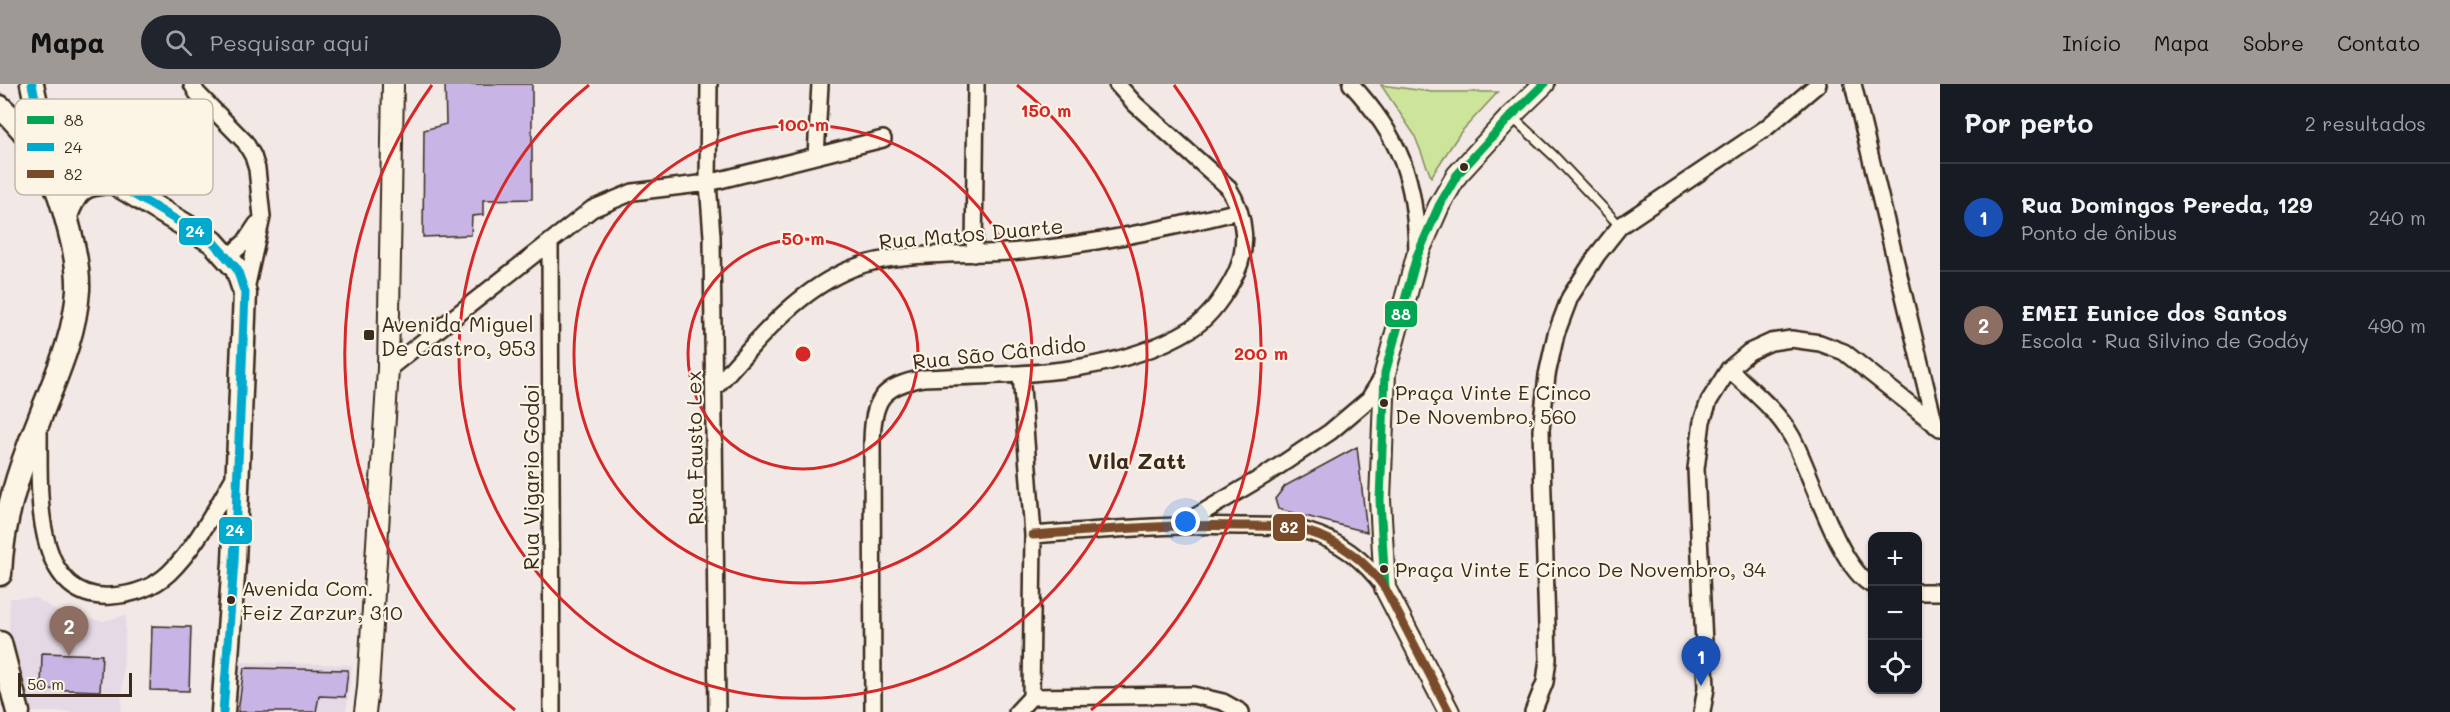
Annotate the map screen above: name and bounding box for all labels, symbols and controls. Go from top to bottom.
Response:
search box [141,15,561,69]
text: Mapa [30,24,105,60]
icon: search [162,26,195,59]
text: Pesquisar aqui [210,28,369,57]
text: Início [2062,29,2121,56]
text: Mapa [2154,29,2210,56]
text: Sobre [2243,29,2304,56]
text: Contato [2337,29,2420,56]
text: 150 m [1021,98,1071,122]
legend [15,99,213,195]
text: Por perto [1964,106,2093,140]
text: 88 [64,109,84,130]
text: 2 resultados [2305,110,2426,136]
text: 100 m [777,112,829,136]
text: 24 [64,136,83,157]
unlabelled marker [1458,161,1470,173]
text: 82 [64,163,83,184]
text: Rua Domingos Pereda, 129 [2021,190,2312,219]
text: 1 [1979,204,1988,230]
text: 240 m [2368,204,2426,230]
street label: Rua Matos Duarte [878,211,1064,255]
line badge: 24 [178,217,213,246]
text: Ponto de ônibus [2021,219,2177,245]
text: 24 [185,220,205,241]
text: 50 m [782,226,824,250]
text: EMEI Eunice dos Santos [2021,298,2287,327]
line badge: 88 [1384,300,1418,328]
text: 88 [1391,303,1411,324]
place label: Avenida Miguel De Castro, 953 [381,310,536,361]
text: 2 [1978,312,1989,338]
text: 490 m [2368,312,2426,338]
text: Escola · Rua Silvino de Godóy [2021,327,2309,353]
marker: Avenida Miguel De Castro, 953 [362,328,376,342]
street label: Rua São Cândido [911,329,1087,375]
text: 200 m [1234,341,1288,365]
centre of rings [793,344,813,364]
street label: Rua Fausto Lex [679,371,709,525]
place label: Praça Vinte E Cinco De Novembro, 560 [1395,379,1591,429]
street label: Rua Vigario Godoi [517,384,544,570]
marker: Praça Vinte E Cinco De Novembro, 560 [1378,397,1390,409]
district label: Vila Zatt [1088,446,1186,475]
your location [1171,507,1200,536]
line badge: 82 [1272,513,1306,542]
line badge: 24 [218,516,253,545]
text: 82 [1280,516,1298,537]
text: 24 [225,519,245,540]
map controls [1868,532,1922,694]
button: + [1868,532,1922,586]
place label: Praça Vinte E Cinco De Novembro, 34 [1395,556,1766,582]
marker: Praça Vinte E Cinco De Novembro, 34 [1378,563,1390,575]
place label: Avenida Com. Feiz Zarzur, 310 [242,575,403,625]
button: − [1868,586,1922,640]
marker: Avenida Com. Feiz Zarzur, 310 [225,594,237,606]
pin: 2 [50,606,88,656]
pin: 1 [1682,636,1720,686]
button: locate [1868,640,1922,694]
scale bar [18,670,132,698]
text: 50 m [27,673,64,694]

